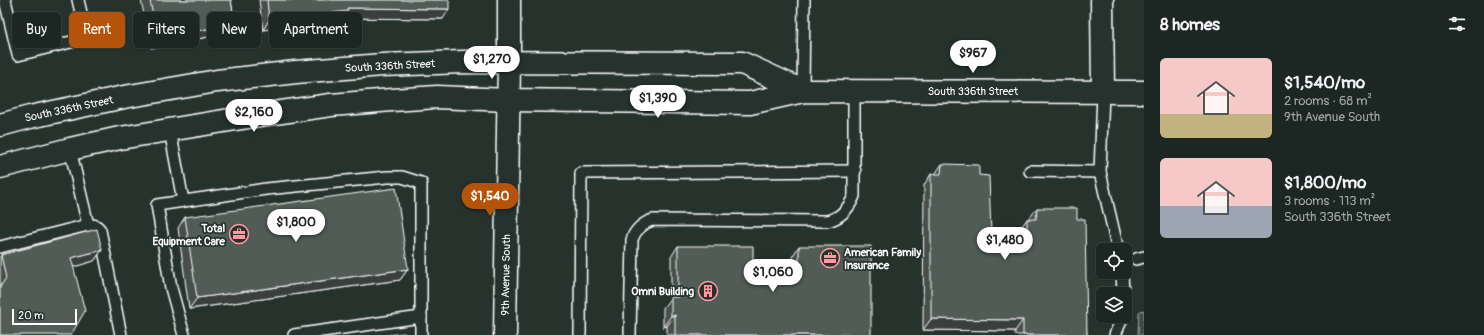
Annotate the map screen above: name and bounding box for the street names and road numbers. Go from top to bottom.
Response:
street label: South 336th Street [345,57,436,75]
street label: South 336th Street [928,85,1019,98]
street label: South 336th Street [23,93,115,125]
street label: 9th Avenue South [499,234,513,316]

